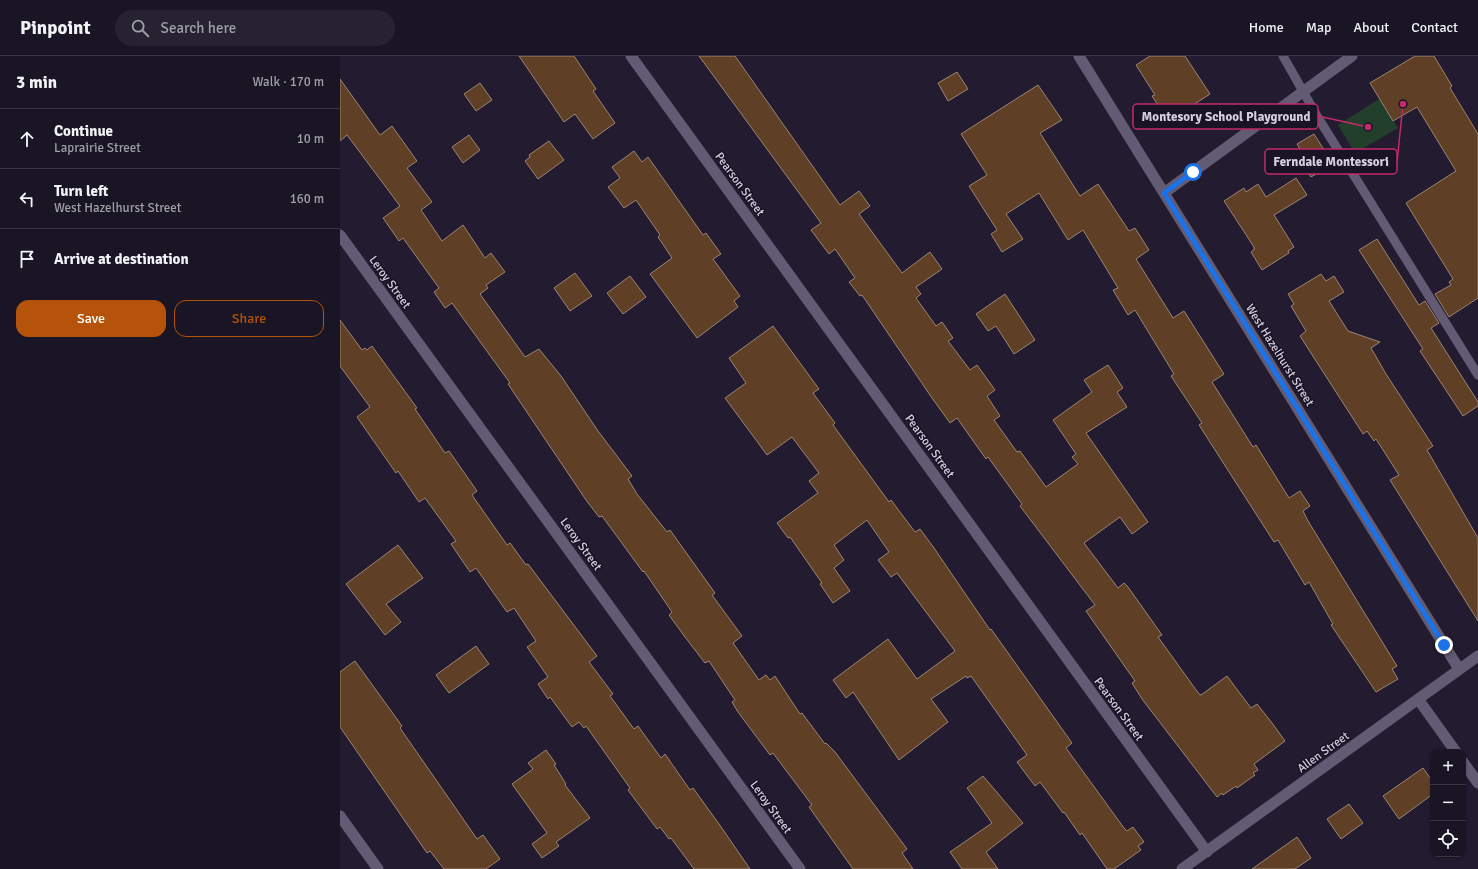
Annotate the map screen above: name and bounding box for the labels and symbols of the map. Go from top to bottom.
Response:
callout: Montesory School Playground [1133,104,1318,129]
text: Montesory School Playground [1142,109,1310,125]
callout: Ferndale Montessori [1265,149,1397,174]
street label: Pearson Street [712,150,768,219]
text: Ferndale Montessori [1273,154,1389,170]
route start [1184,163,1202,181]
street label: Leroy Street [365,253,414,312]
street label: West Hazelhurst Street [1242,301,1317,409]
street label: Pearson Street [902,412,958,481]
street label: Leroy Street [556,515,605,574]
route end [1435,636,1453,654]
street label: Pearson Street [1091,675,1147,744]
street label: Allen Street [1294,729,1352,776]
street label: Leroy Street [746,778,795,837]

